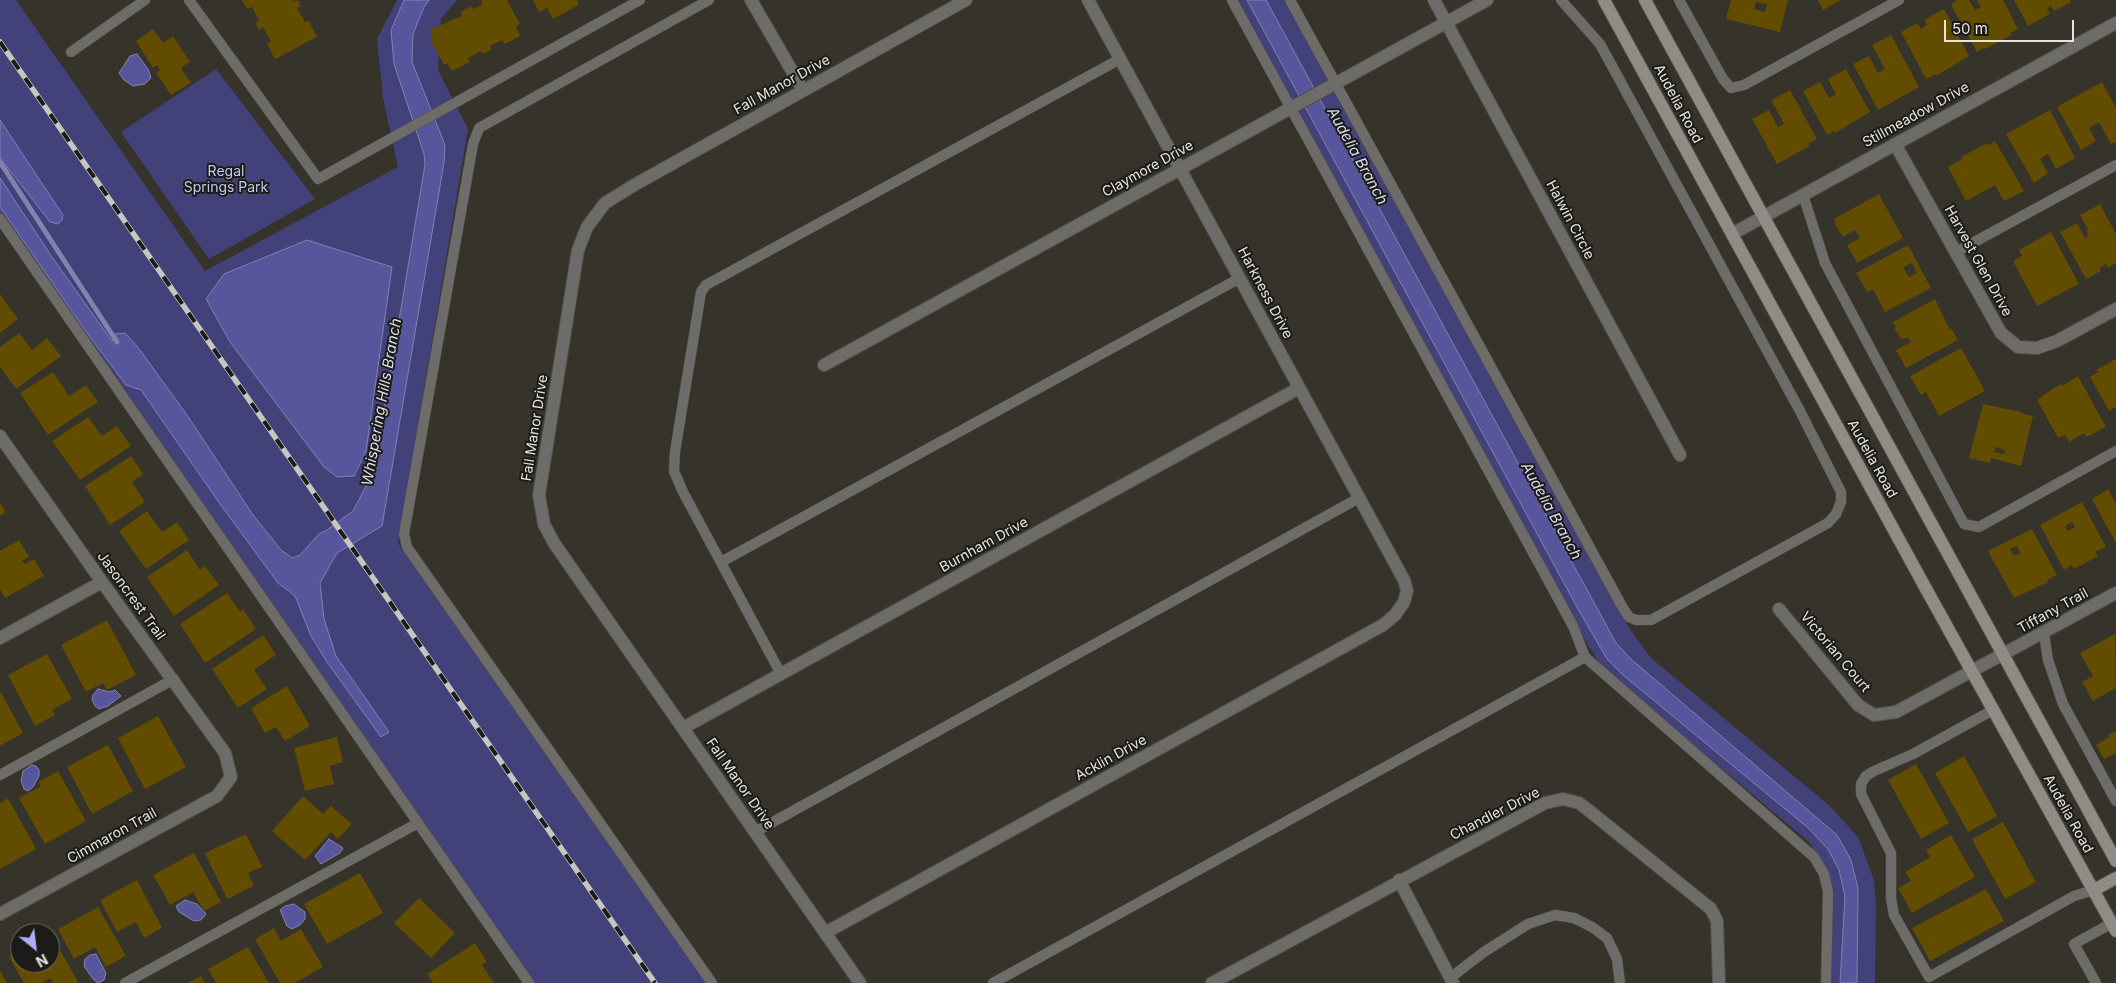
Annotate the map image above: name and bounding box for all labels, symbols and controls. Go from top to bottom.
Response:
scale bar [1946,10,2076,42]
text: 50 m [1952,19,1988,38]
street label: Fall Manor Drive [731,52,833,118]
street label: Audelia Road [1650,62,1706,146]
street label: Stillmeadow Drive [1860,79,1972,151]
water label: Audelia Branch [1323,104,1391,208]
street label: Claymore Drive [1099,137,1197,201]
park label: Regal Springs Park [184,164,268,196]
street label: Halwin Circle [1542,178,1598,262]
street label: Harvest Glen Drive [1941,203,2015,319]
street label: Harkness Drive [1234,244,1296,342]
water label: Whispering Hills Branch [358,317,406,487]
street label: Fall Manor Drive [518,374,552,482]
street label: Audelia Road [1844,417,1900,501]
water label: Audelia Branch [1517,459,1585,563]
street label: Burnham Drive [937,514,1031,576]
street label: Jasoncrest Trail [93,549,169,643]
street label: Tiffany Trail [2015,585,2091,637]
street label: Victorian Court [1796,608,1874,696]
street label: Acklin Drive [1072,731,1150,785]
street label: Fall Manor Drive [702,735,778,833]
street label: Audelia Road [2040,772,2096,856]
street label: Chandler Drive [1447,784,1543,844]
street label: Cimmaron Trail [64,804,160,868]
north arrow [10,923,60,973]
text: N [33,951,51,971]

